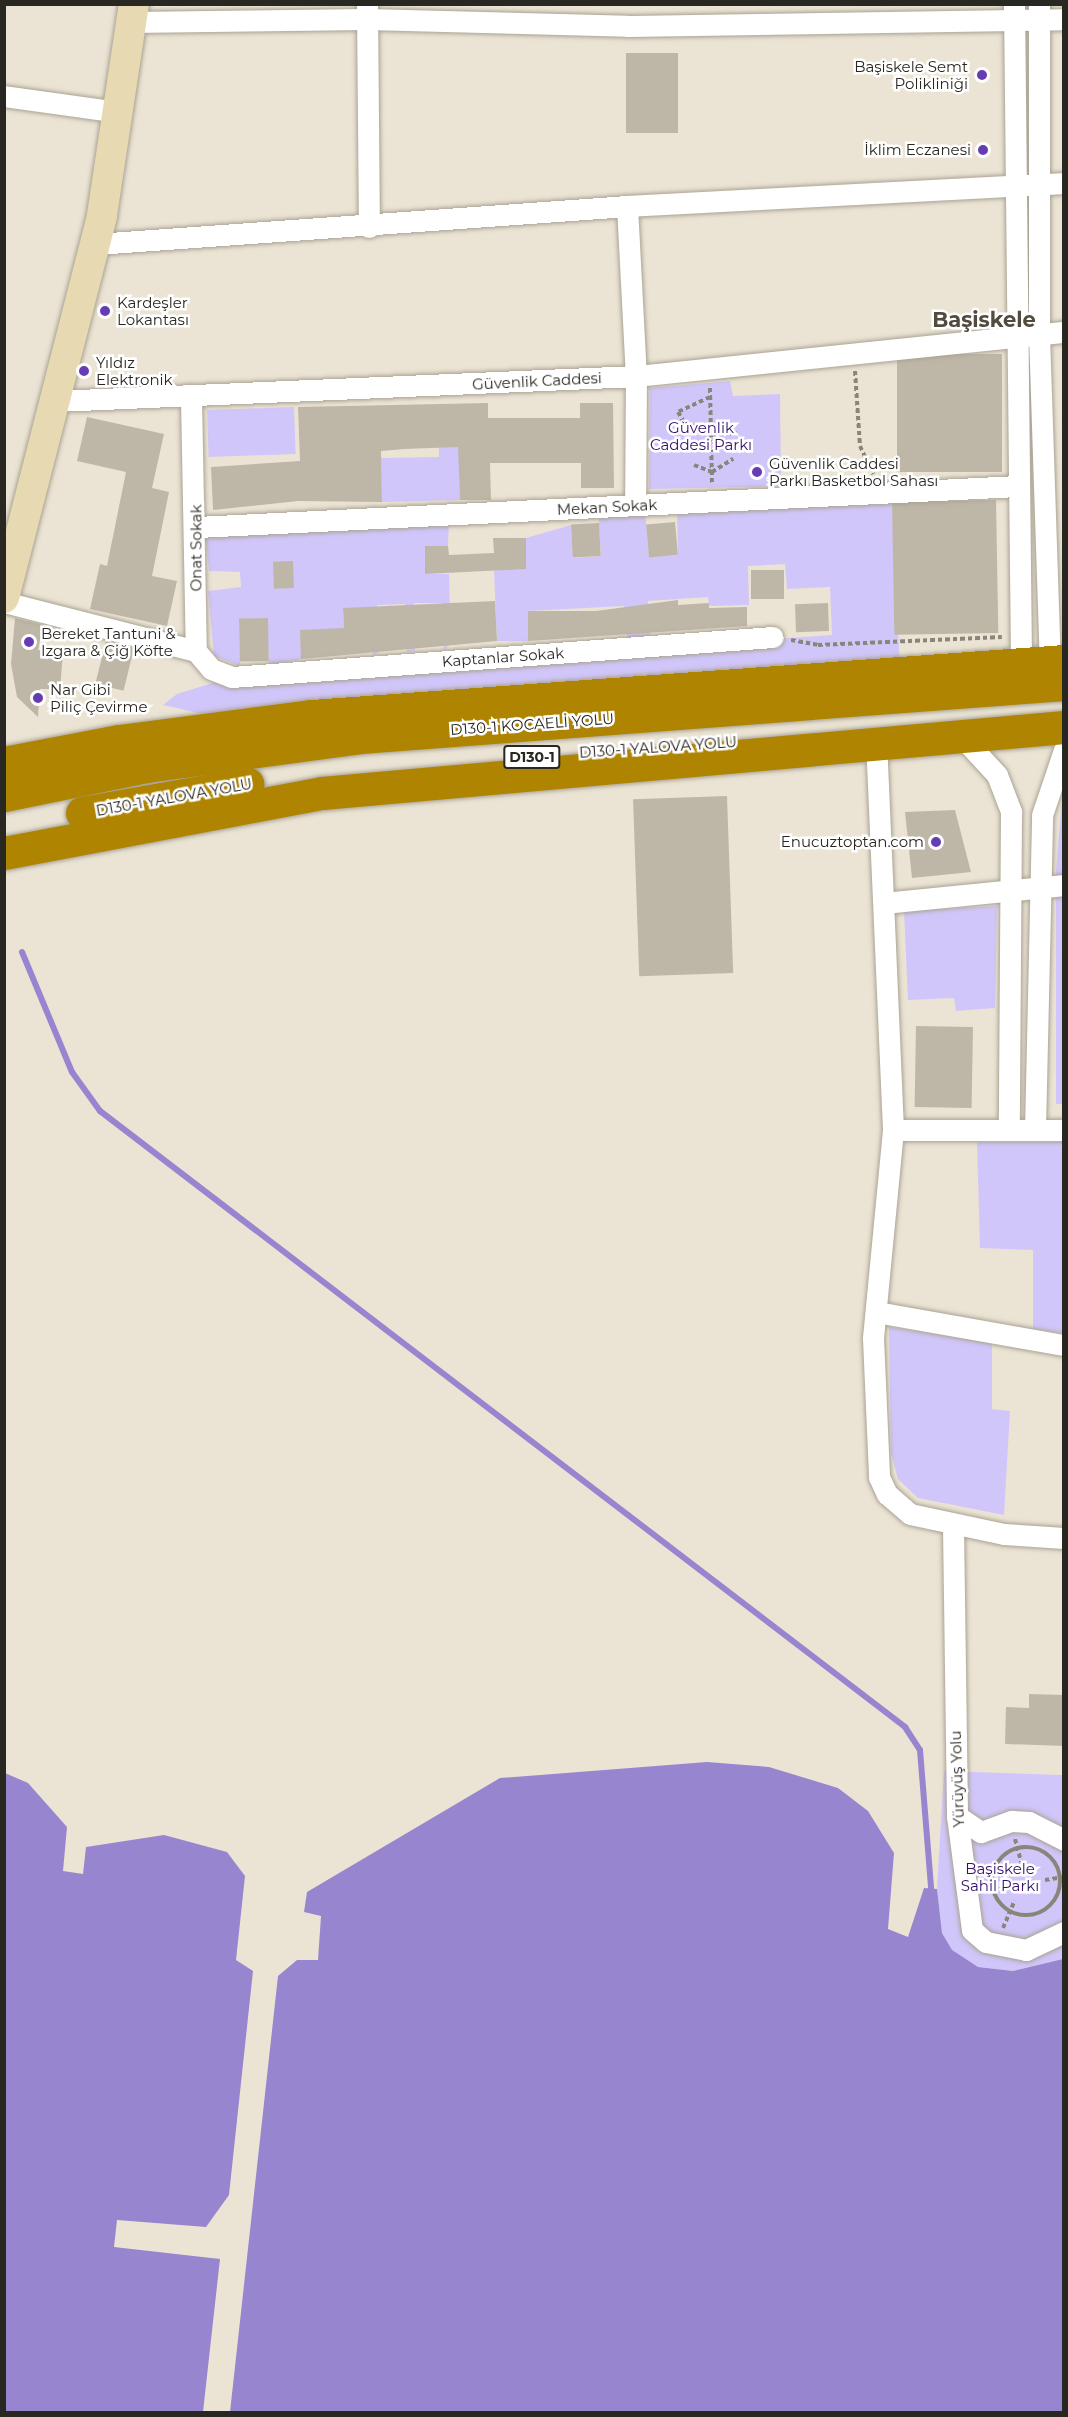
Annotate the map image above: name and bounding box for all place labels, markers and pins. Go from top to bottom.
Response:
place label: Başiskele Semt Polikliniği [854,57,968,92]
marker: Başiskele Semt Polikliniği [973,66,991,84]
place label: İklim Eczanesi [864,141,971,159]
marker: İklim Eczanesi [976,143,990,157]
place label: Kardeşler Lokantası [117,293,189,328]
marker: Kardeşler Lokantası [98,304,112,318]
place label: Yıldız Elektronik [96,353,173,388]
marker: Yıldız Elektronik [77,364,91,378]
place label: Güvenlik Caddesi Parkı Basketbol Sahası [769,454,938,489]
marker: Güvenlik Caddesi Parkı Basketbol Sahası [750,465,764,479]
place label: Bereket Tantuni & Izgara & Çiğ Köfte [41,624,175,659]
marker: Bereket Tantuni & Izgara & Çiğ Köfte [22,635,36,649]
place label: Nar Gibi Piliç Çevirme [50,680,147,715]
marker: Nar Gibi Piliç Çevirme [31,691,45,705]
place label: Enucuztoptan.com [781,833,924,851]
marker: Enucuztoptan.com [929,835,943,849]

